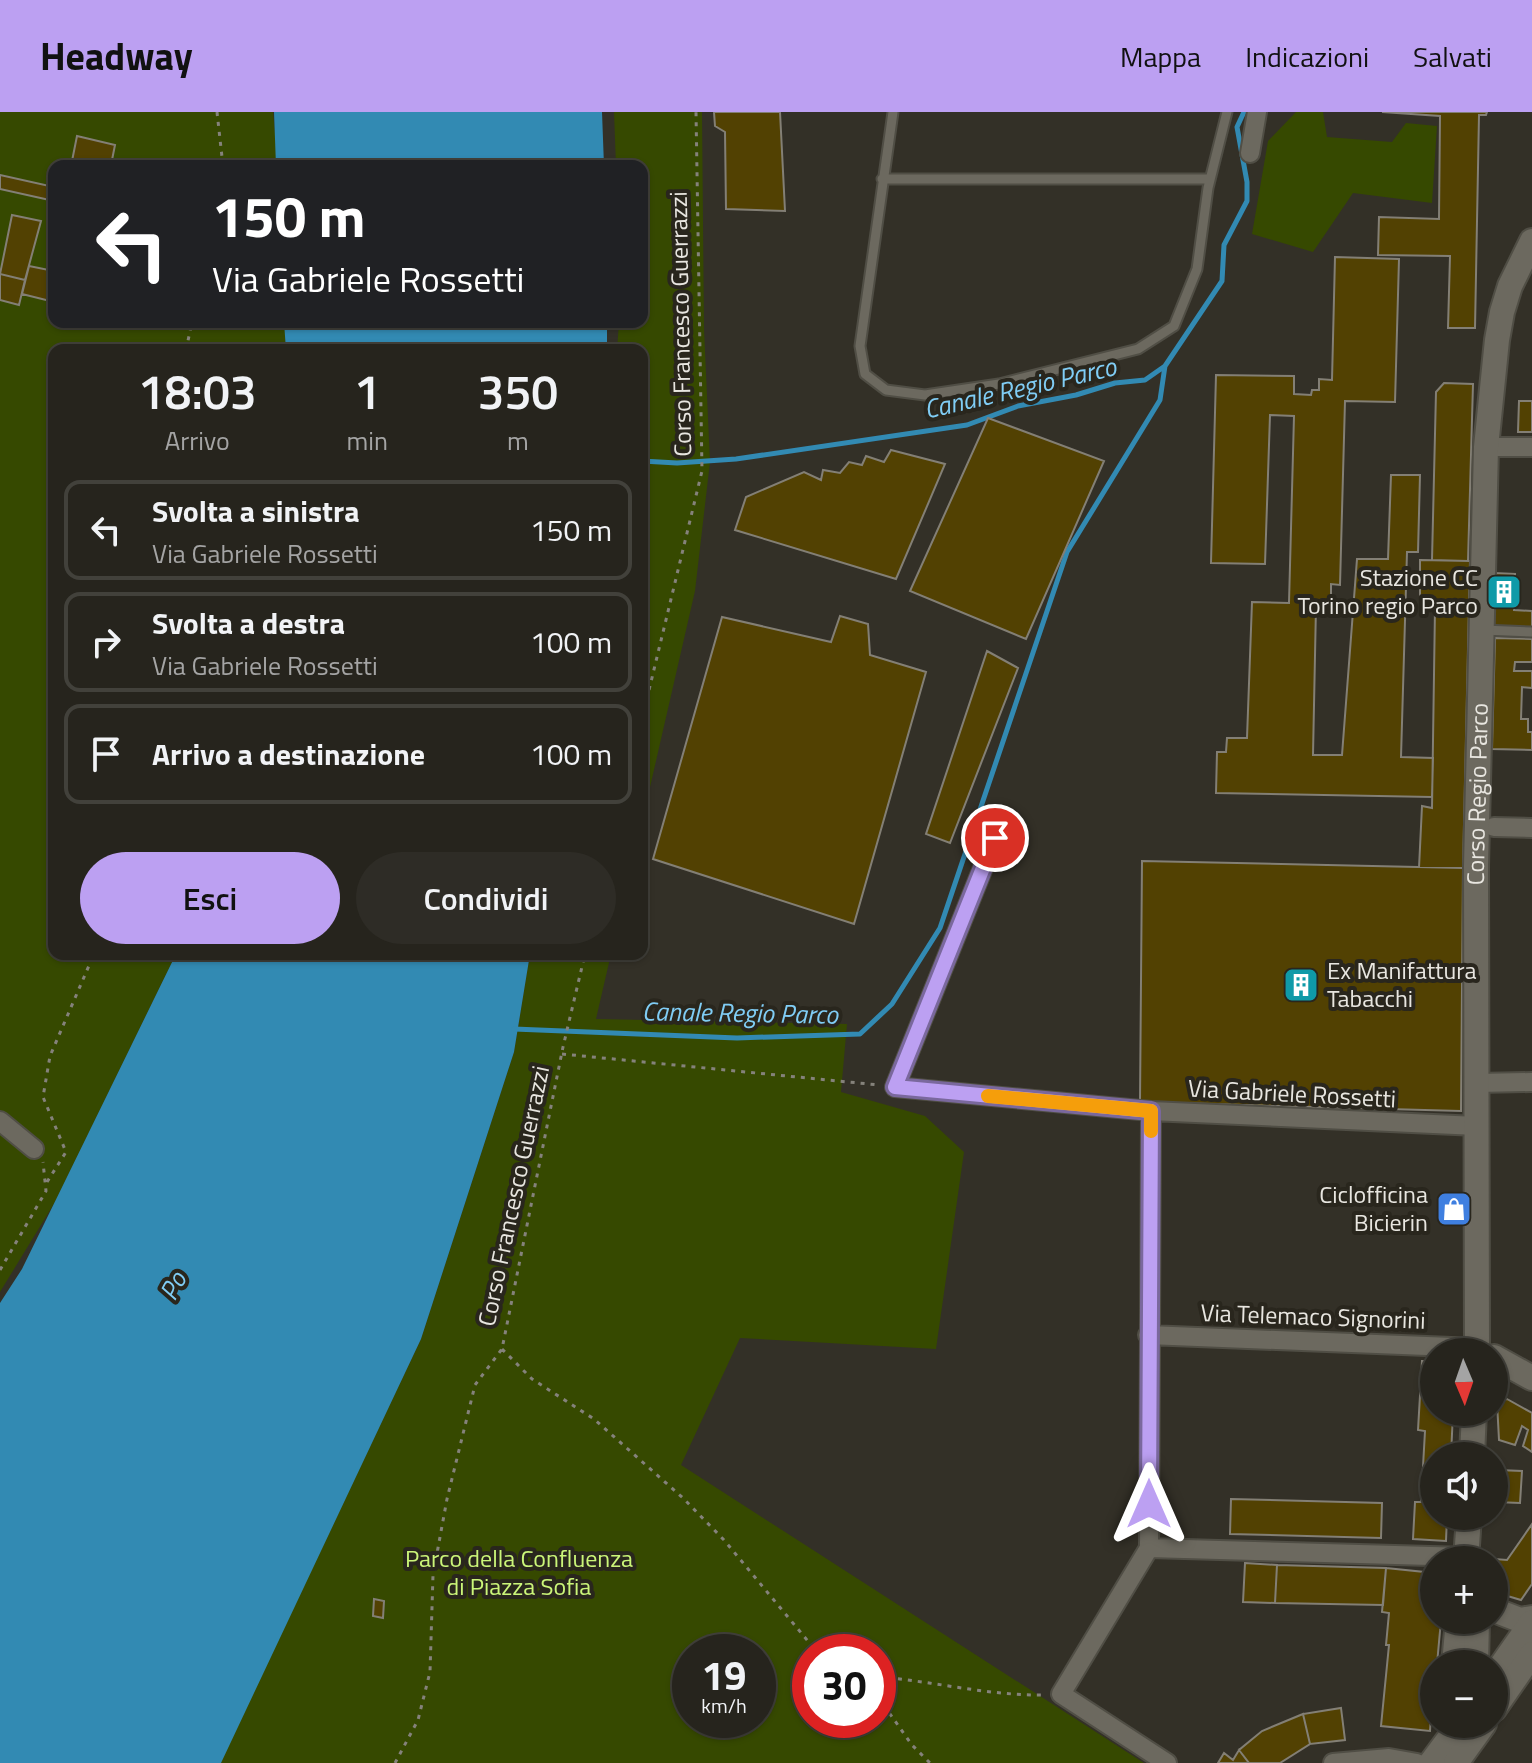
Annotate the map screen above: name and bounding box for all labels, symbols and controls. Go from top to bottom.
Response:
text: Headway [40,27,193,85]
text: Mappa [1120,35,1201,78]
text: Indicazioni [1245,35,1369,78]
text: Salvati [1413,35,1492,78]
text: 150 m [212,174,365,259]
street label: Corso Francesco Guerrazzi [660,191,700,457]
icon: left [80,192,184,296]
text: Via Gabriele Rossetti [212,251,524,306]
water label: Canale Regio Parco [920,346,1121,429]
text: 18:03 [138,355,257,428]
text: 1 [354,355,381,428]
text: 350 [478,355,558,428]
text: Arrivo [165,421,230,460]
text: min [346,421,388,460]
text: m [507,421,529,460]
text: Svolta a sinistra [152,488,360,534]
text: 150 m [530,507,612,553]
icon: left [84,508,128,552]
text: Via Gabriele Rossetti [152,534,378,573]
place label: Stazione CC Torino regio Parco [1298,559,1478,623]
building icon: Stazione CC Torino regio Parco [1485,573,1523,611]
text: Svolta a destra [152,600,345,646]
text: 100 m [530,619,612,665]
icon: right [84,620,128,664]
text: Via Gabriele Rossetti [152,646,378,685]
street label: Corso Regio Parco [1457,702,1497,885]
text: Arrivo a destinazione [152,731,425,777]
text: 100 m [530,731,612,777]
icon: arrive [84,732,128,776]
pin [961,804,1029,872]
icon: arrive [973,816,1017,860]
button: Esci [80,852,340,944]
button: Condividi [356,852,616,944]
place label: Ex Manifattura Tabacchi [1327,952,1477,1016]
building icon: Ex Manifattura Tabacchi [1282,966,1320,1004]
water label: Canale Regio Parco [642,991,839,1034]
street label: Corso Francesco Guerrazzi [468,1062,558,1329]
street label: Via Gabriele Rossetti [1187,1070,1397,1116]
place label: Ciclofficina Bicierin [1319,1176,1428,1240]
shop icon: Ciclofficina Bicierin [1435,1190,1473,1228]
water label: Po [149,1264,197,1307]
street label: Via Telemaco Signorini [1200,1294,1426,1338]
north arrow [1420,1338,1508,1426]
map controls [1420,1338,1508,1738]
button: sound [1420,1442,1508,1530]
position arrow [1107,1462,1191,1546]
park label: Parco della Confluenza di Piazza Sofia [405,1540,633,1604]
button: + [1420,1546,1508,1634]
speed limit sign: 30 [792,1634,896,1738]
text: 19 [702,1645,746,1706]
button: − [1420,1650,1508,1738]
text: km/h [701,1690,747,1721]

